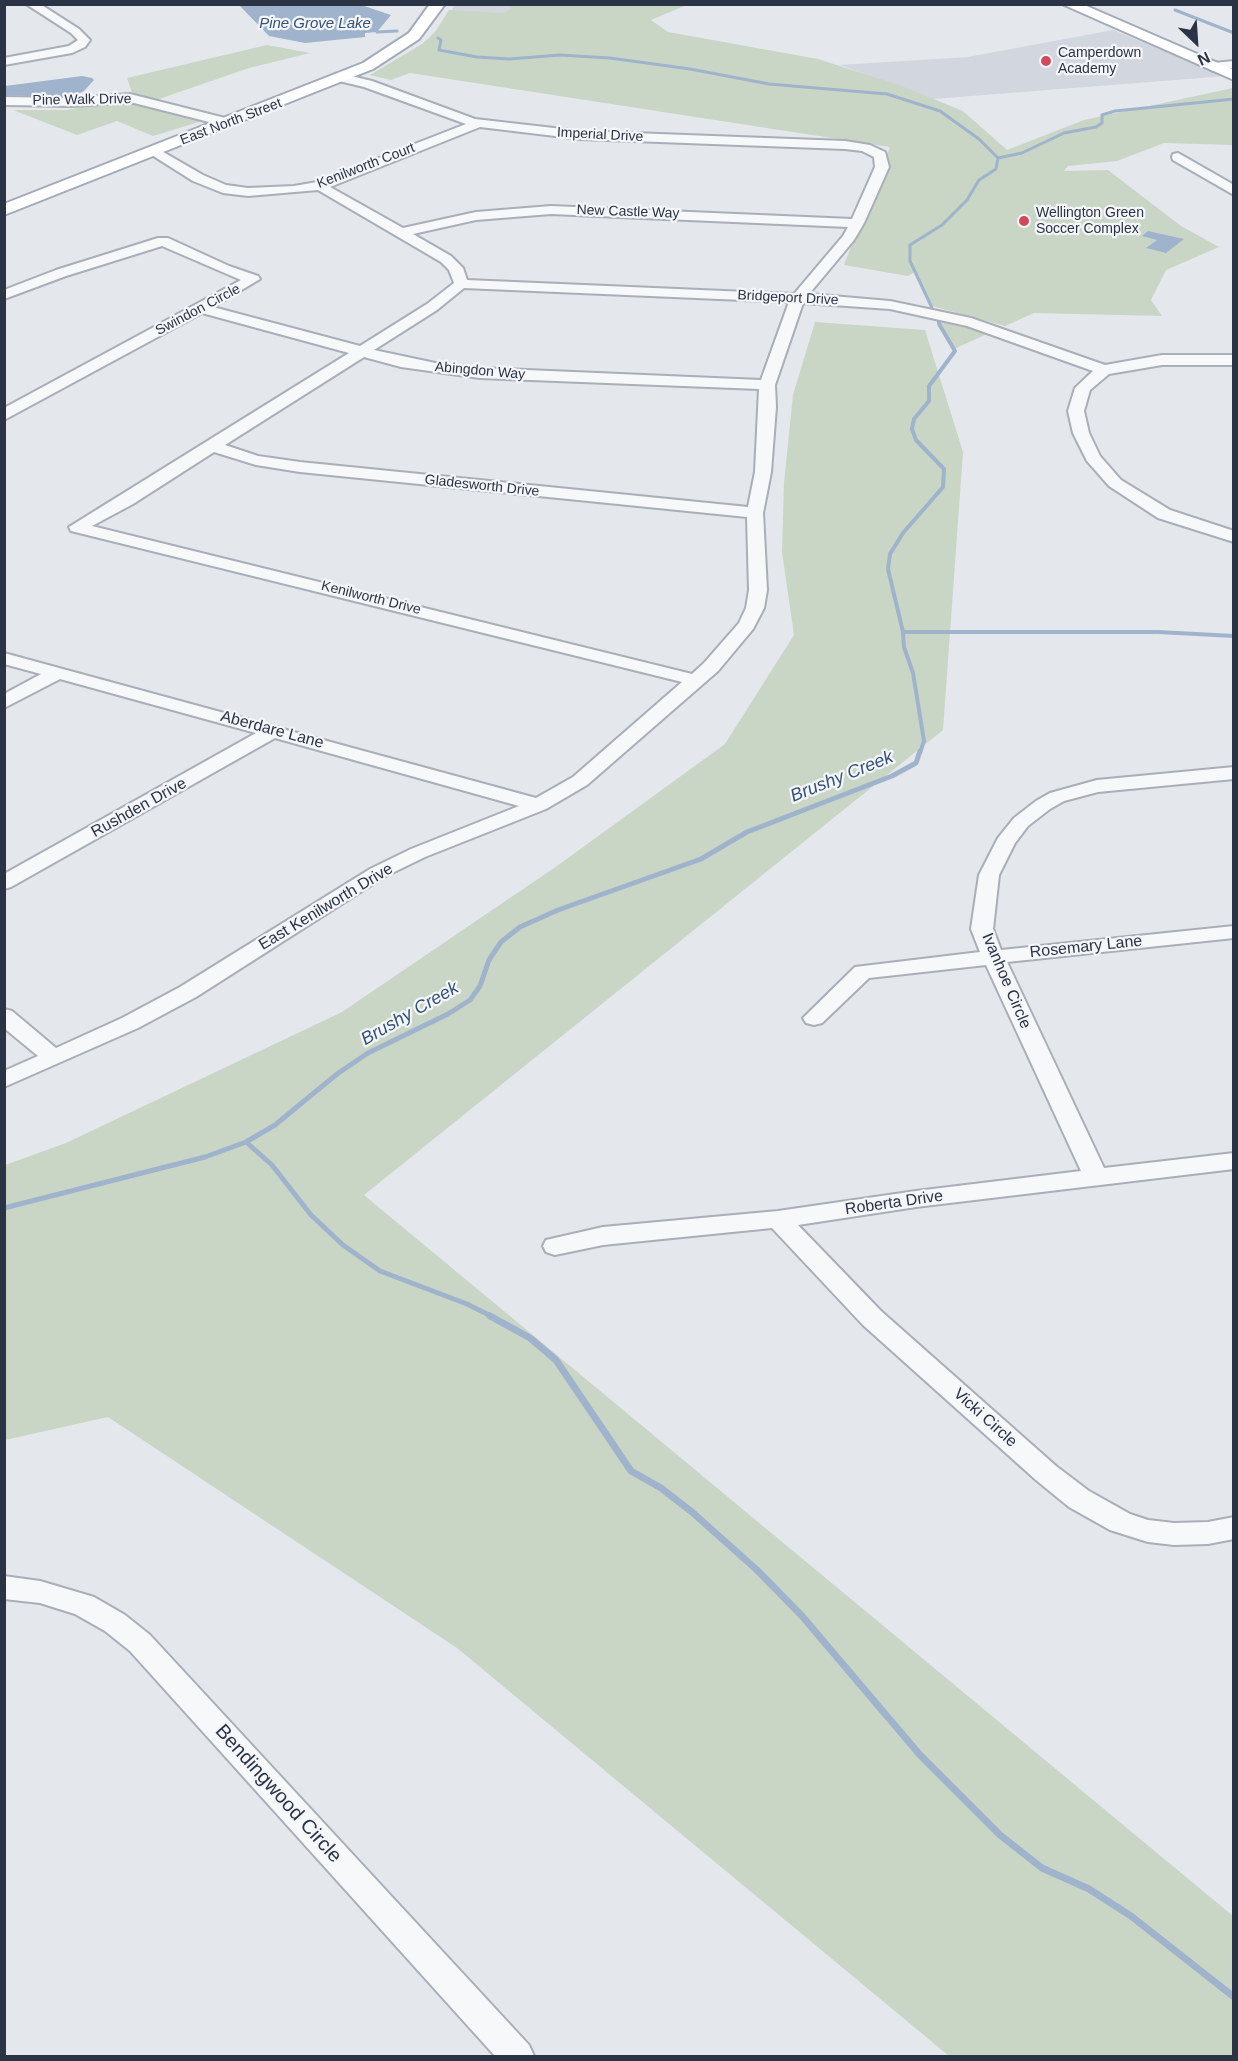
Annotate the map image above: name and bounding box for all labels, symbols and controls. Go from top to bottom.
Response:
north arrow [1166,12,1226,72]
water label: Pine Grove Lake [259,15,371,33]
place label: Camperdown Academy [1058,45,1141,78]
text: N [1195,49,1213,69]
marker: Camperdown Academy [1039,54,1053,68]
street label: Pine Walk Drive [32,91,132,109]
street label: East North Street [178,95,284,149]
street label: Imperial Drive [556,124,644,146]
street label: Kenilworth Court [315,140,417,192]
street label: New Castle Way [576,202,680,222]
place label: Wellington Green Soccer Complex [1036,205,1144,238]
marker: Wellington Green Soccer Complex [1017,214,1031,228]
street label: Swindon Circle [153,281,243,339]
street label: Bridgeport Drive [737,287,839,309]
street label: Abingdon Way [434,359,526,383]
street label: Gladesworth Drive [424,472,540,500]
street label: Kenilworth Drive [320,578,422,618]
street label: Aberdare Lane [218,707,326,753]
water label: Brushy Creek [787,747,897,807]
street label: Rushden Drive [88,774,190,842]
street label: East Kenilworth Drive [256,859,396,955]
street label: Ivanhoe Circle [977,930,1035,1032]
street label: Rosemary Lane [1029,932,1143,962]
water label: Brushy Creek [357,977,463,1051]
street label: Roberta Drive [844,1187,944,1219]
street label: Vicki Circle [949,1384,1021,1452]
street label: Bendingwood Circle [210,1720,346,1868]

